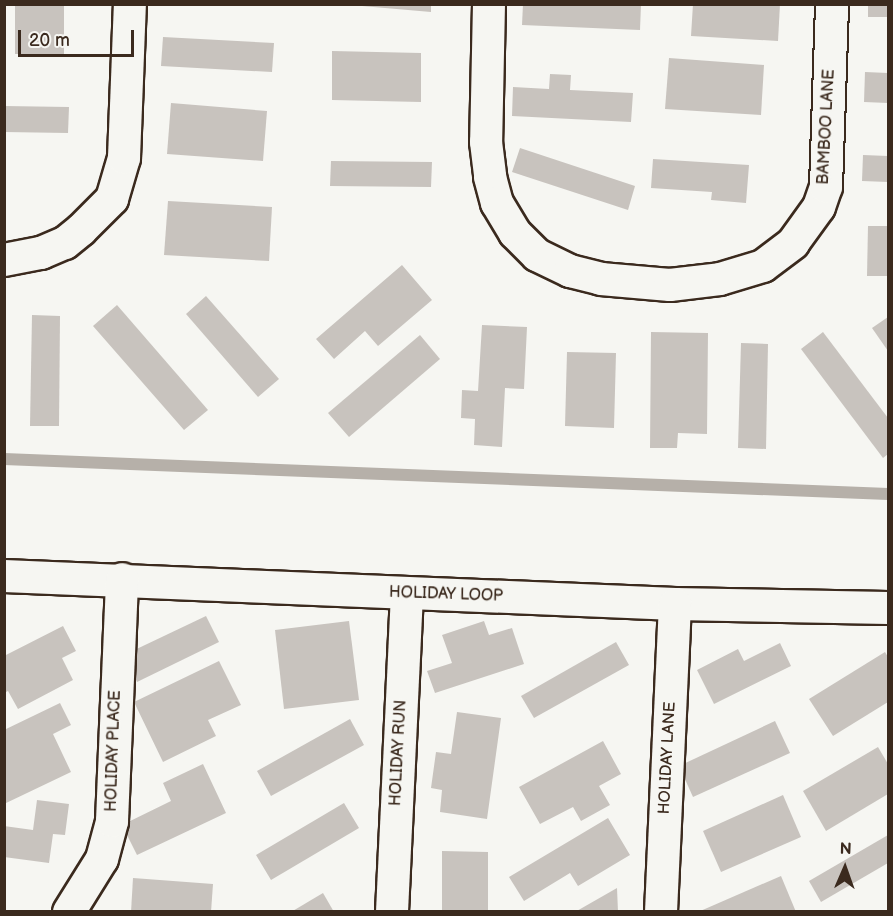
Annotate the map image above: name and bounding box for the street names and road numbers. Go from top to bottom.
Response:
street label: BAMBOO LANE [814,69,840,185]
street label: HOLIDAY LOOP [389,583,503,607]
street label: HOLIDAY PLACE [102,690,126,812]
street label: HOLIDAY RUN [387,699,411,807]
street label: HOLIDAY LANE [655,701,681,815]

